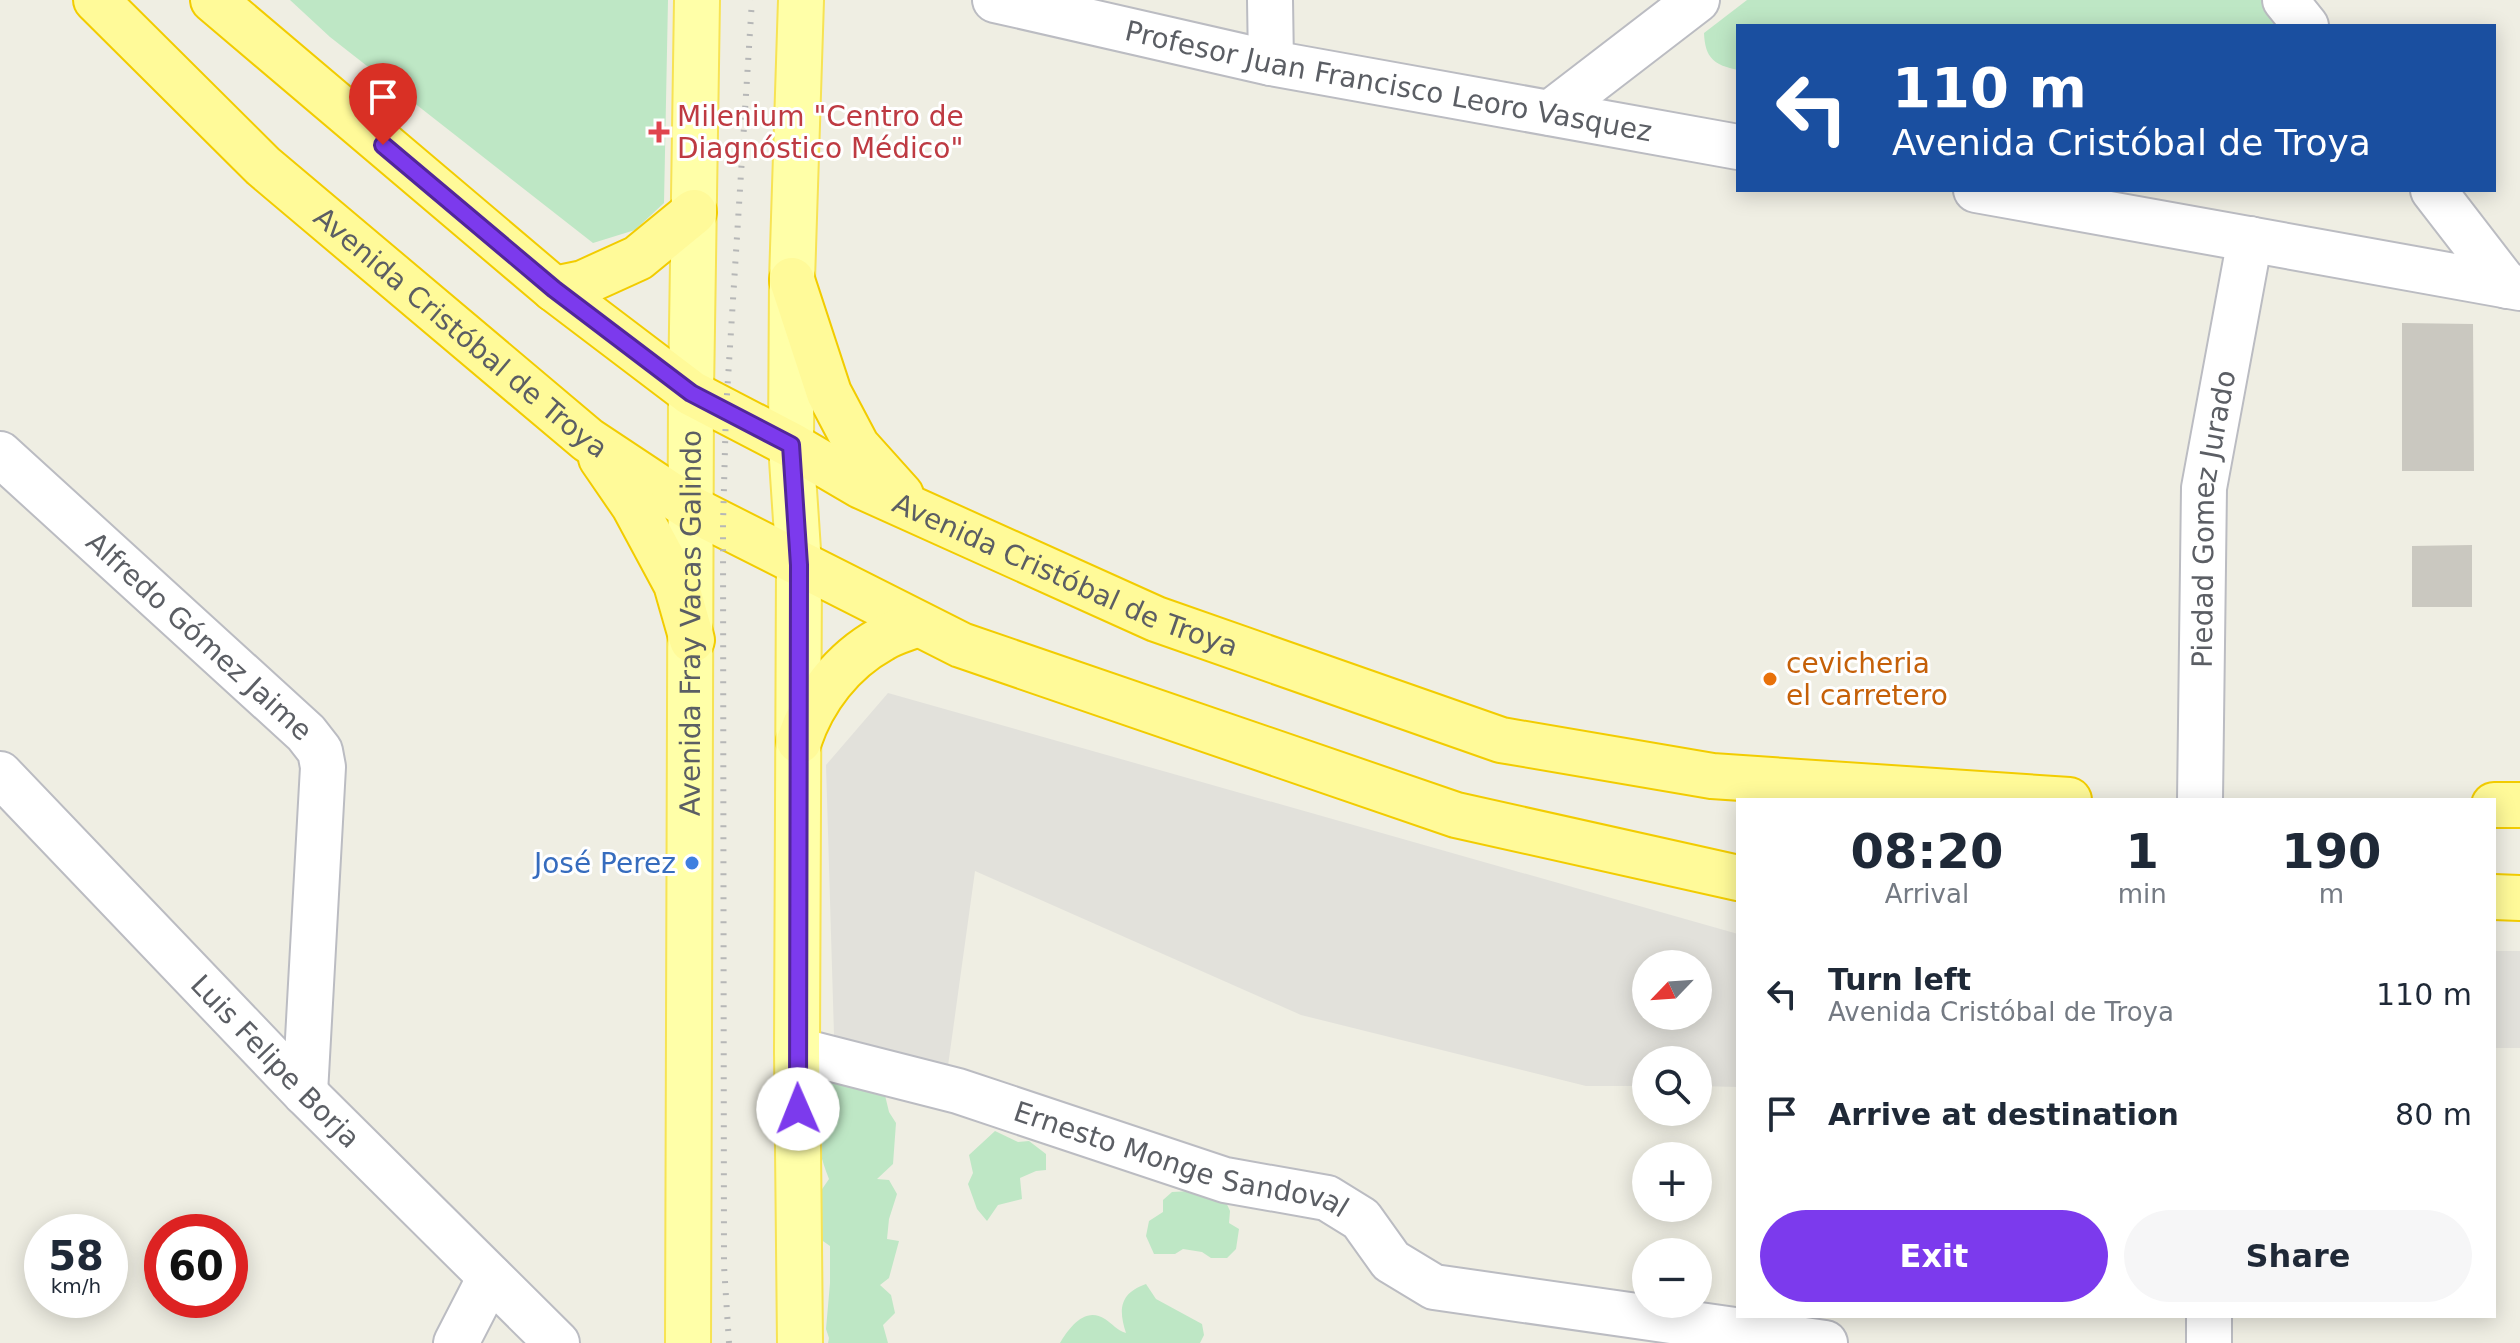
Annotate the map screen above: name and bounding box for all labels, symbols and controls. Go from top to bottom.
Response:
street label: Profesor Juan Francisco Leoro Vasquez [1122,14,1655,148]
text: 110 m [1892,55,2087,120]
icon: left [1760,56,1864,160]
pin [349,63,417,145]
icon: arrive [361,75,405,119]
place label: Milenium "Centro de Diagnóstico Médico" [677,100,964,165]
marker: Milenium "Centro de Diagnóstico Médico" [648,121,670,143]
text: Avenida Cristóbal de Troya [1892,122,2371,163]
street label: Avenida Cristóbal de Troya [308,200,614,465]
street label: Piedad Gomez Jurado [2185,367,2242,668]
street label: Avenida Fray Vacas Galindo [673,430,707,816]
street label: Avenida Cristóbal de Troya [888,486,1243,663]
street label: Alfredo Gómez Jaime [80,525,319,747]
place label: cevicheria el carretero [1786,647,1948,712]
marker: cevicheria el carretero [1761,670,1779,688]
text: 08:20 [1850,823,2003,879]
text: 1 [2126,823,2159,879]
text: 190 [2281,823,2381,879]
place label: José Perez [532,847,676,880]
marker: José Perez [683,854,701,872]
text: Arrival [1885,879,1969,909]
text: min [2118,879,2167,909]
text: m [2319,879,2344,909]
north arrow [1632,950,1712,1030]
map controls [1632,950,1712,1318]
text: Turn left [1828,962,1971,997]
street label: Luis Felipe Borja [184,968,367,1155]
icon: left [1760,972,1804,1016]
text: 110 m [2376,977,2472,1012]
text: Avenida Cristóbal de Troya [1828,997,2174,1027]
button: search [1632,1046,1712,1126]
position arrow [756,1067,840,1151]
icon: arrive [1760,1092,1804,1136]
street label: Ernesto Monge Sandoval [1010,1094,1355,1224]
text: Arrive at destination [1828,1097,2179,1132]
text: 80 m [2395,1097,2472,1132]
button: + [1632,1142,1712,1222]
button: Exit [1760,1210,2108,1302]
button: Share [2124,1210,2472,1302]
speed limit sign: 60 [144,1214,248,1318]
text: 58 [48,1233,104,1279]
button: − [1632,1238,1712,1318]
text: km/h [51,1274,101,1298]

